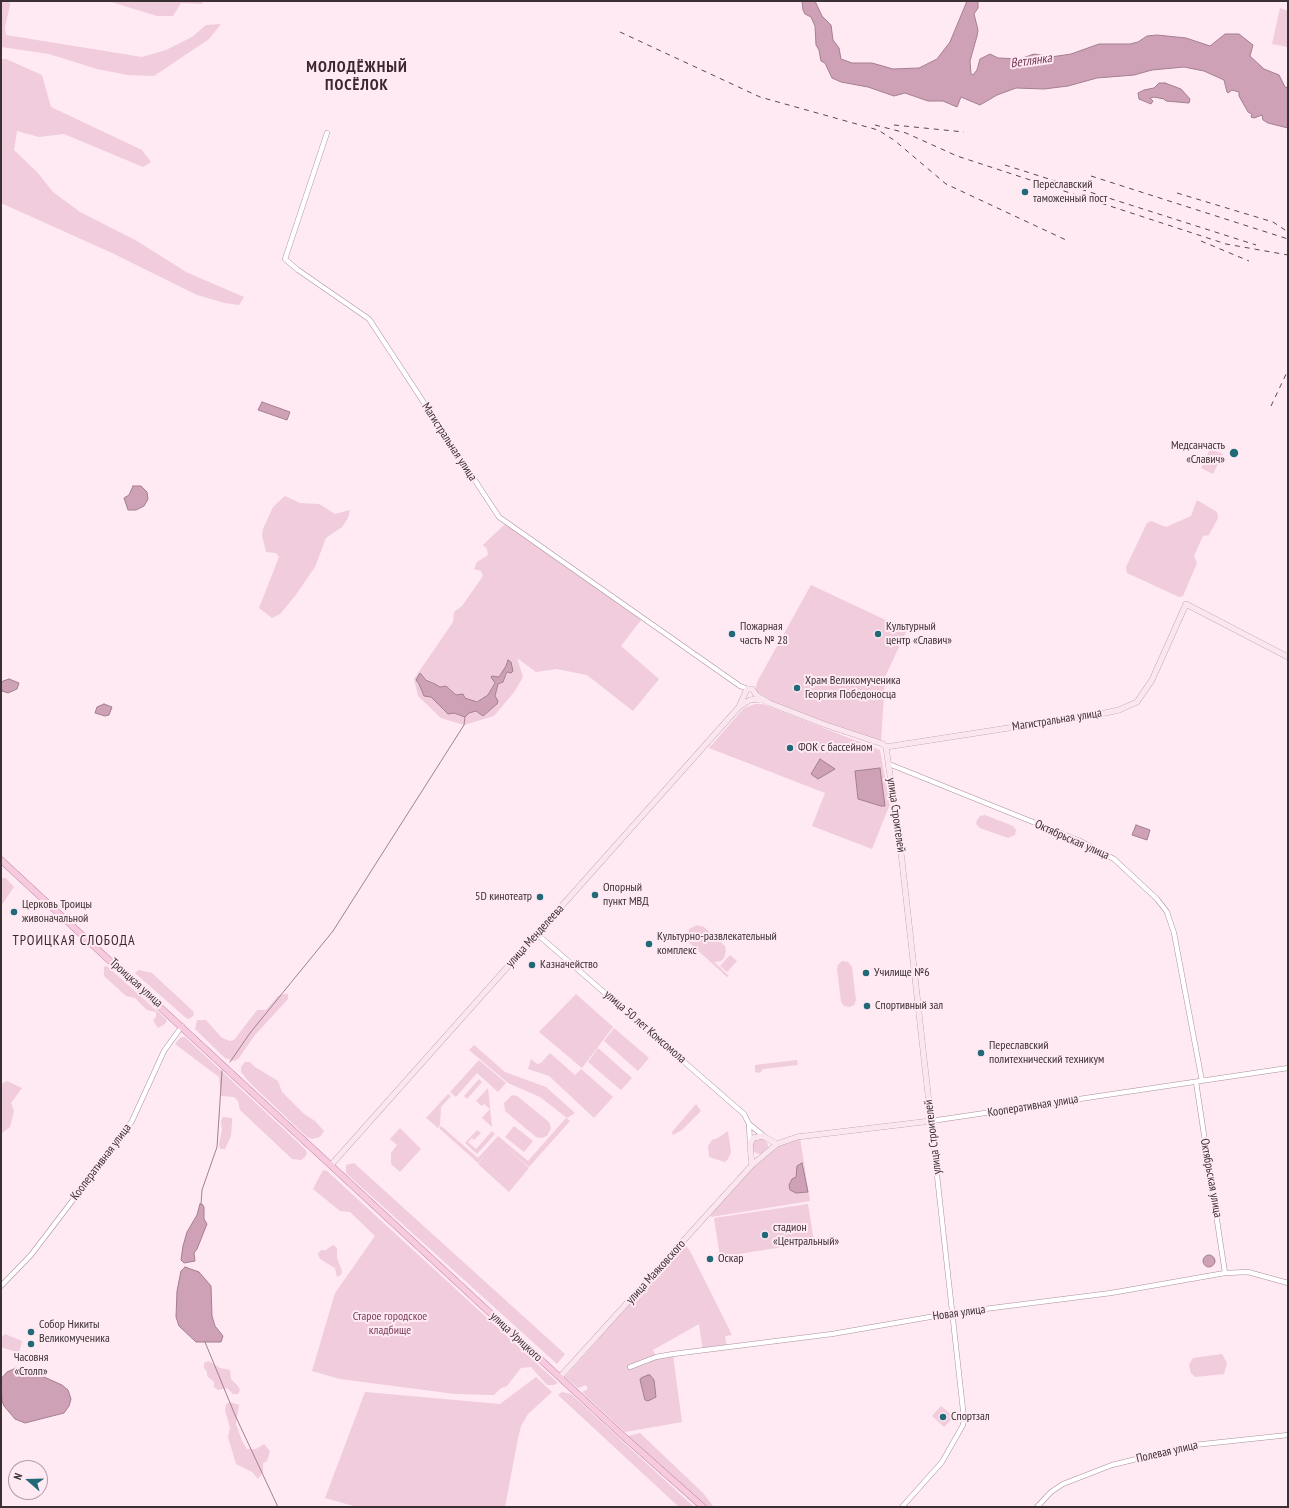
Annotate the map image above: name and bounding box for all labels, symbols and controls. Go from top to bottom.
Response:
water label: Ветлянка [1009,50,1053,72]
district label: МОЛОДЁЖНЫЙ ПОСЁЛОК [306,57,408,95]
place label: Переславский таможенный пост [1033,178,1107,206]
marker: Переславский таможенный пост [1020,187,1030,197]
street label: Магистральная улица [418,400,480,484]
place label: Медсанчасть «Славич» [1171,439,1225,467]
marker: Медсанчасть «Славич» [1228,447,1240,459]
place label: Пожарная часть № 28 [740,620,788,648]
place label: Культурный центр «Славич» [886,620,952,648]
marker: Пожарная часть № 28 [727,629,737,639]
marker: Культурный центр «Славич» [873,629,883,639]
place label: Храм Великомученика Георгия Победоносца [805,674,901,702]
marker: Храм Великомученика Георгия Победоносца [792,683,802,693]
street label: Магистральная улица [1011,706,1103,734]
place label: ФОК с бассейном [798,741,872,755]
marker: ФОК с бассейном [785,743,795,753]
street label: улица Строителей [884,777,908,853]
street label: Октябрьская улица [1033,817,1111,863]
place label: Опорный пункт МВД [603,881,649,909]
place label: 5D кинотеатр [475,890,532,904]
marker: Опорный пункт МВД [590,890,600,900]
marker: 5D кинотеатр [535,892,545,902]
place label: Церковь Троицы живоначальной [22,898,92,926]
street label: улица Менделеева [503,902,567,970]
marker: Церковь Троицы живоначальной [9,907,19,917]
place label: Культурно-развлекательный комплекс [657,930,777,958]
district label: ТРОИЦКАЯ СЛОБОДА [12,933,136,949]
marker: Культурно-развлекательный комплекс [644,939,654,949]
street label: Троицкая улица [106,955,166,1011]
place label: Казначейство [540,958,598,972]
marker: Казначейство [527,960,537,970]
place label: Училище №6 [874,966,930,980]
marker: Училище №6 [861,968,871,978]
street label: улица 50 лет Комсомола [601,987,689,1067]
place label: Спортивный зал [875,999,943,1013]
marker: Спортивный зал [862,1001,872,1011]
place label: Переславский политехнический техникум [989,1039,1104,1067]
marker: Переславский политехнический техникум [976,1048,986,1058]
street label: Кооперативная улица [987,1092,1079,1120]
street label: улица Строителей [921,1099,945,1175]
street label: Кооперативная улица [68,1121,134,1203]
street label: Октябрьская улица [1197,1137,1225,1219]
place label: стадион «Центральный» [773,1221,839,1249]
marker: стадион «Центральный» [760,1230,770,1240]
street label: улица Маяковского [623,1237,689,1307]
place label: Оскар [718,1252,744,1266]
marker: Оскар [705,1254,715,1264]
street label: Новая улица [932,1302,986,1324]
street label: улица Урицкого [487,1309,545,1365]
park label: Старое городское кладбище [353,1310,427,1338]
place label: Собор Никиты Великомученика [39,1318,110,1346]
marker: Собор Никиты Великомученика [26,1327,36,1337]
marker: Часовня «Столп» [26,1339,36,1349]
place label: Часовня «Столп» [14,1351,48,1379]
place label: Спортзал [951,1410,990,1424]
marker: Спортзал [938,1412,948,1422]
street label: Полевая улица [1135,1438,1199,1466]
north arrow [8,1460,48,1500]
text: N [10,1471,25,1481]

